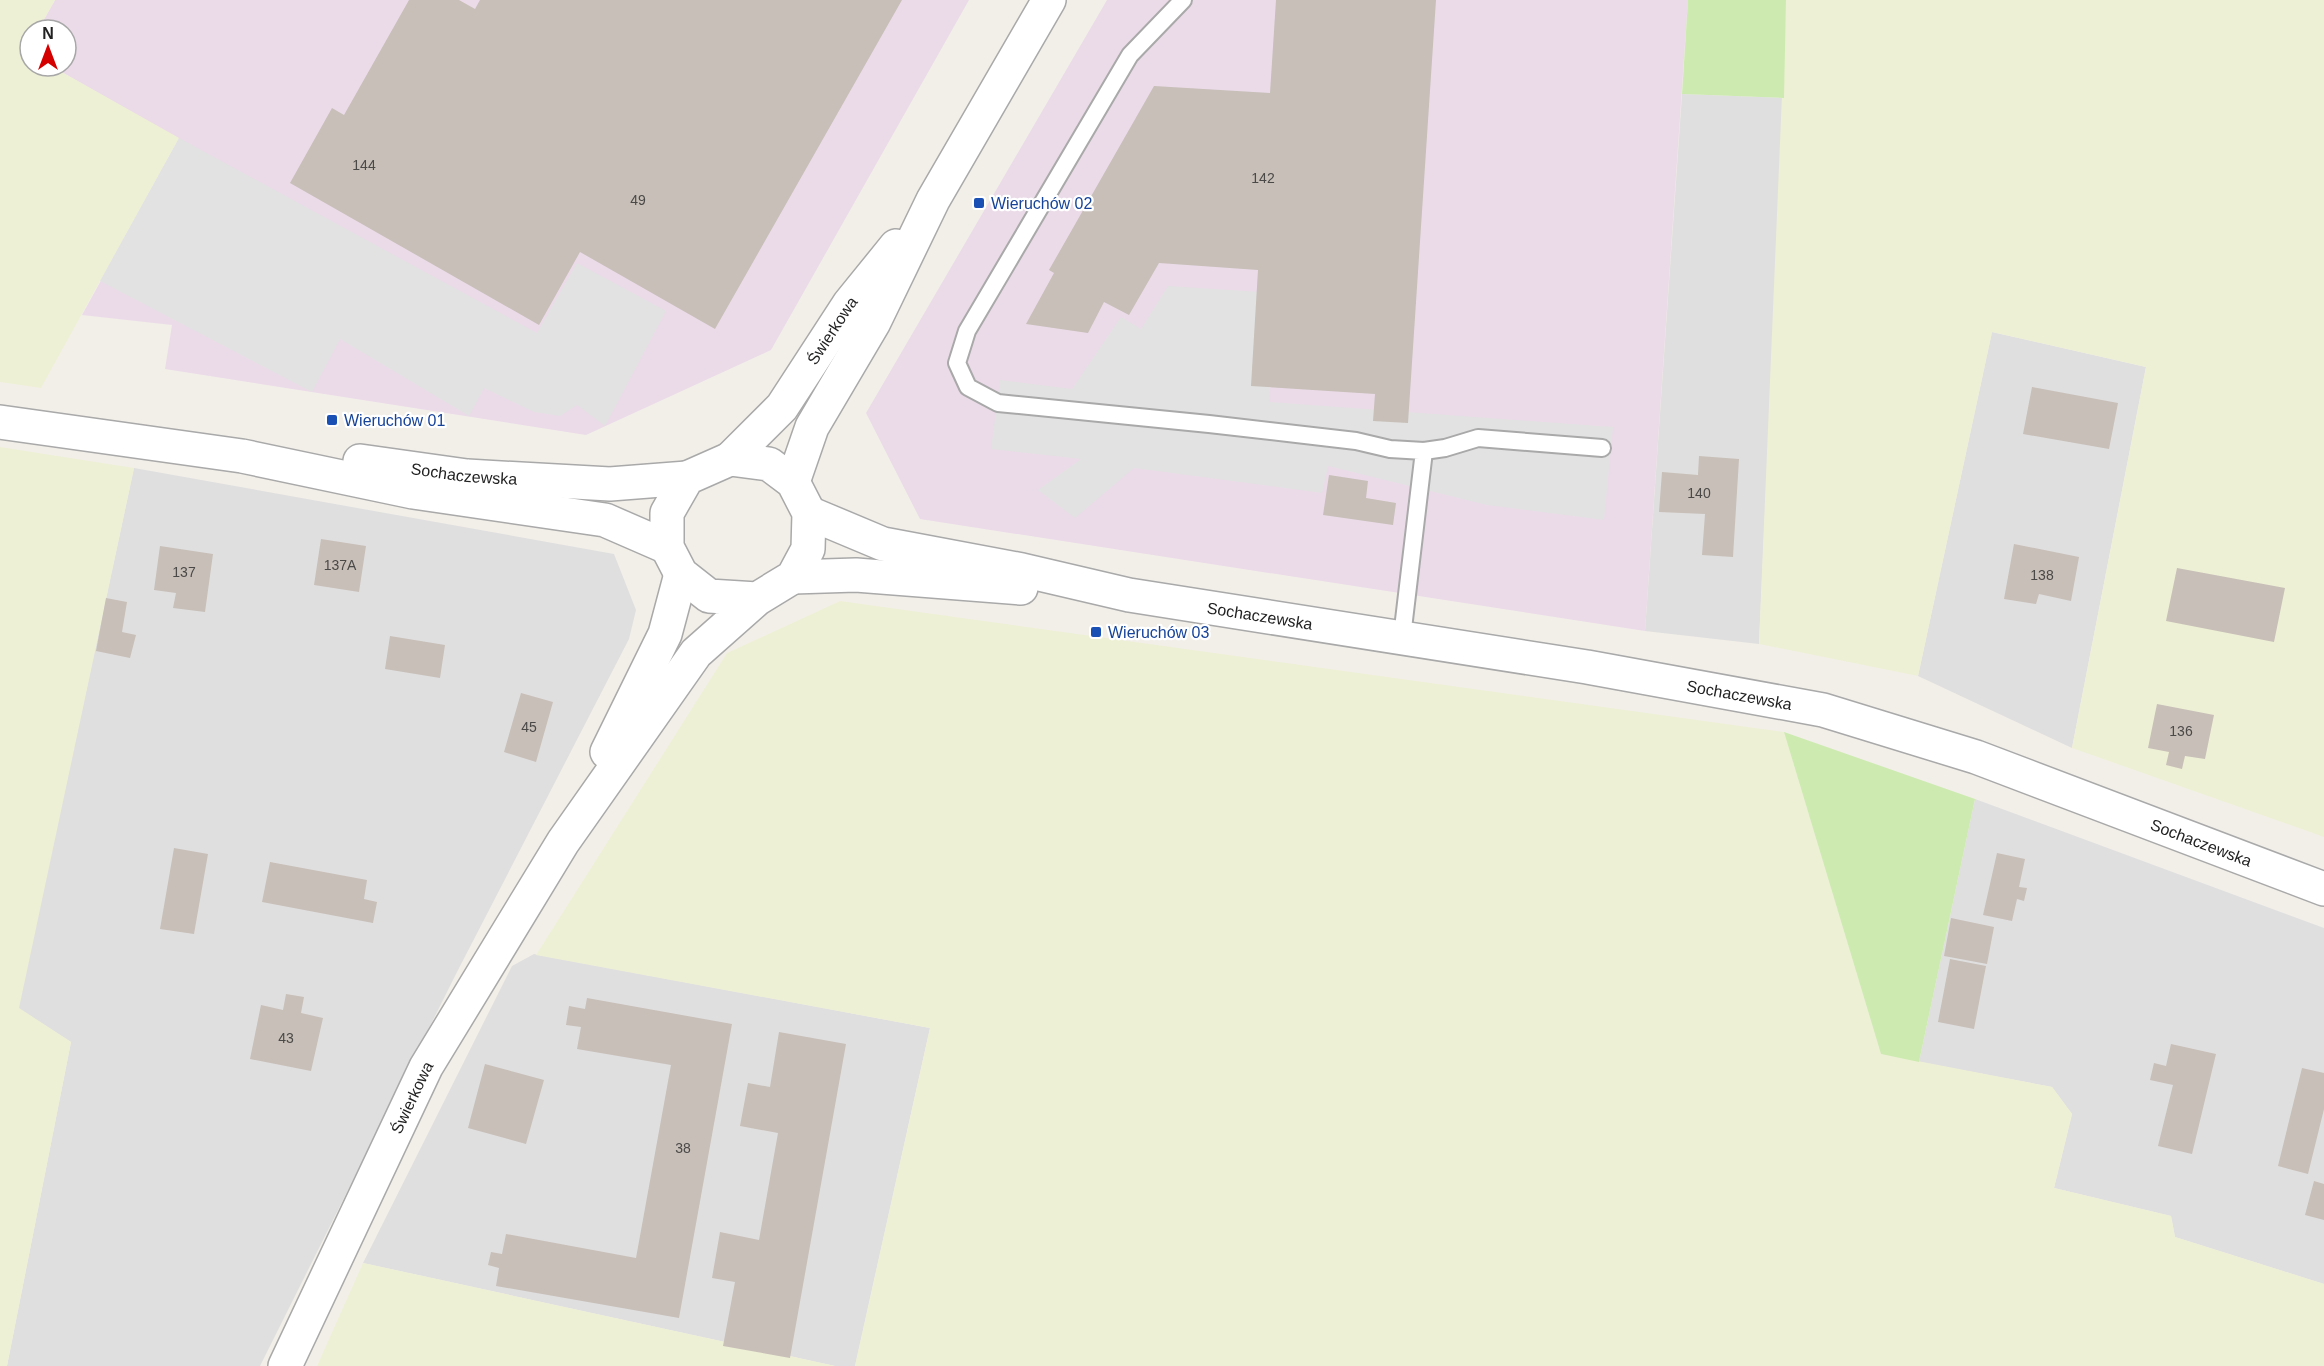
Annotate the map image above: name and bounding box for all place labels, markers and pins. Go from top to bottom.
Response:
place label: Wieruchów 02 [991,195,1092,212]
marker: Wieruchów 02 [972,196,986,210]
place label: Wieruchów 01 [344,412,445,429]
marker: Wieruchów 01 [325,413,339,427]
place label: Wieruchów 03 [1108,624,1209,641]
marker: Wieruchów 03 [1089,625,1103,639]

